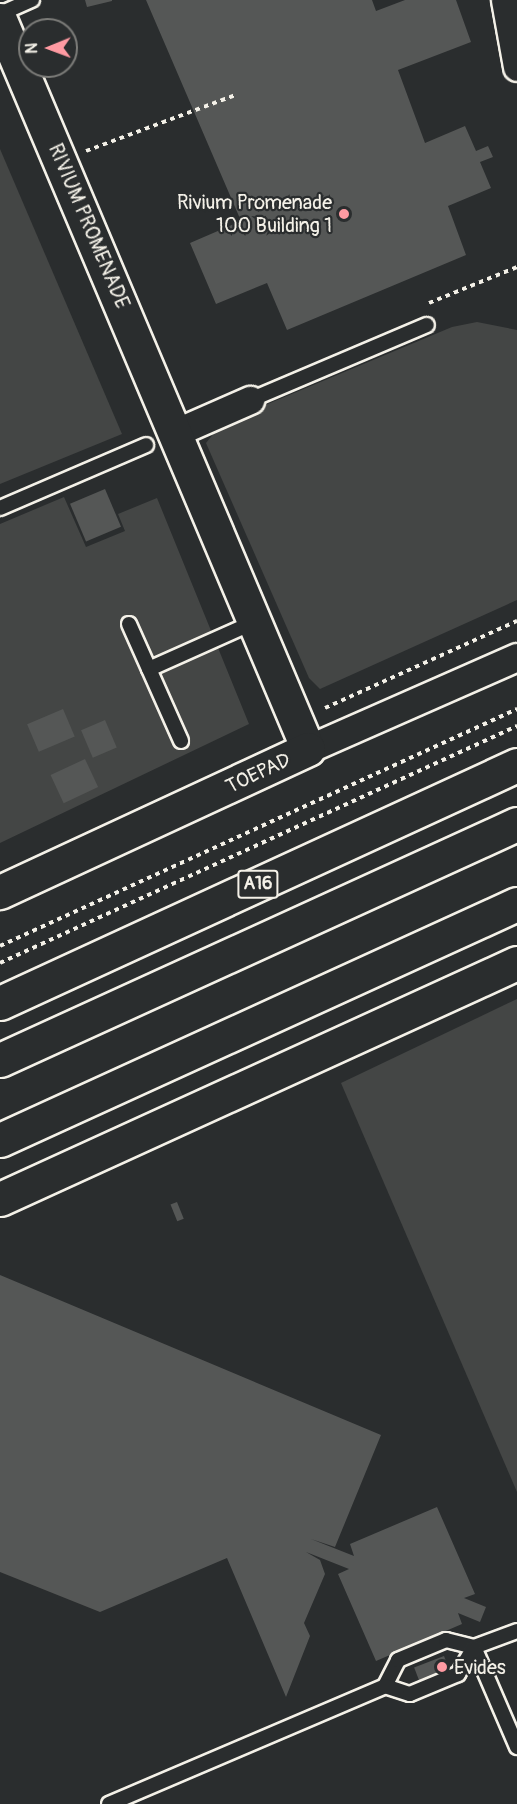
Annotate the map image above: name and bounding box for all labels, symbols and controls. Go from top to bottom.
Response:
north arrow [18,18,78,78]
text: N [22,43,42,54]
street label: RIVIUM PROMENADE [43,140,135,312]
place label: Rivium Promenade 100 Building 1 [177,190,332,237]
marker: Rivium Promenade 100 Building 1 [337,207,351,221]
street label: TOEPAD [222,748,294,798]
road number: A16 [237,869,279,899]
place label: Evides [454,1655,506,1679]
marker: Evides [435,1660,449,1674]

